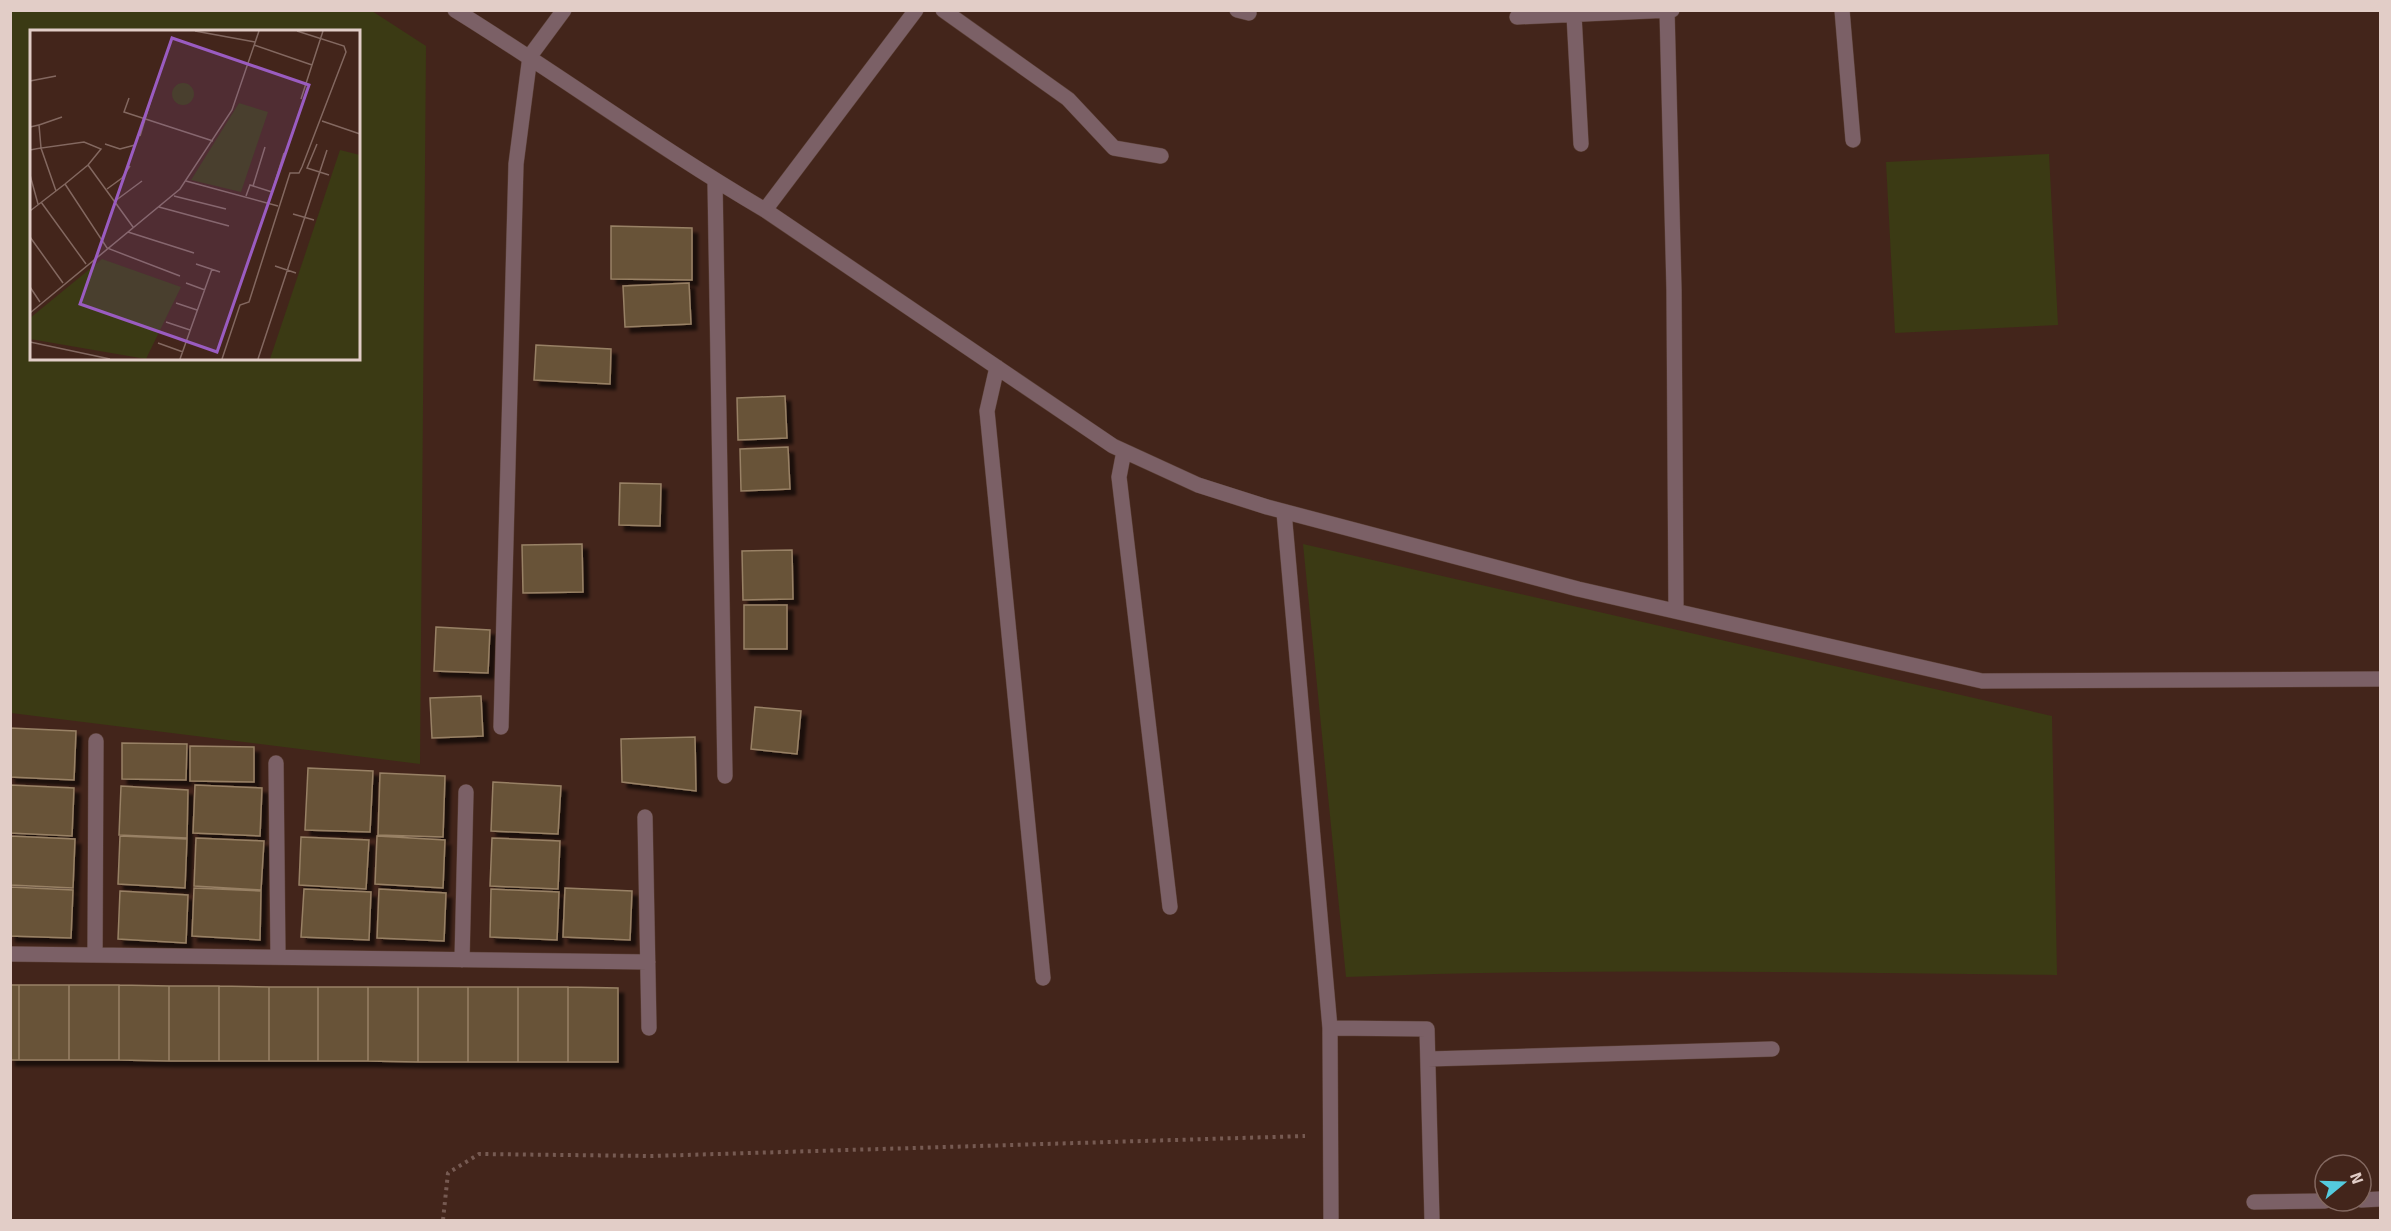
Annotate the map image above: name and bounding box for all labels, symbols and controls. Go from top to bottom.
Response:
inset map [30,30,360,360]
north arrow [2313,1153,2373,1213]
text: N [2345,1170,2368,1187]

